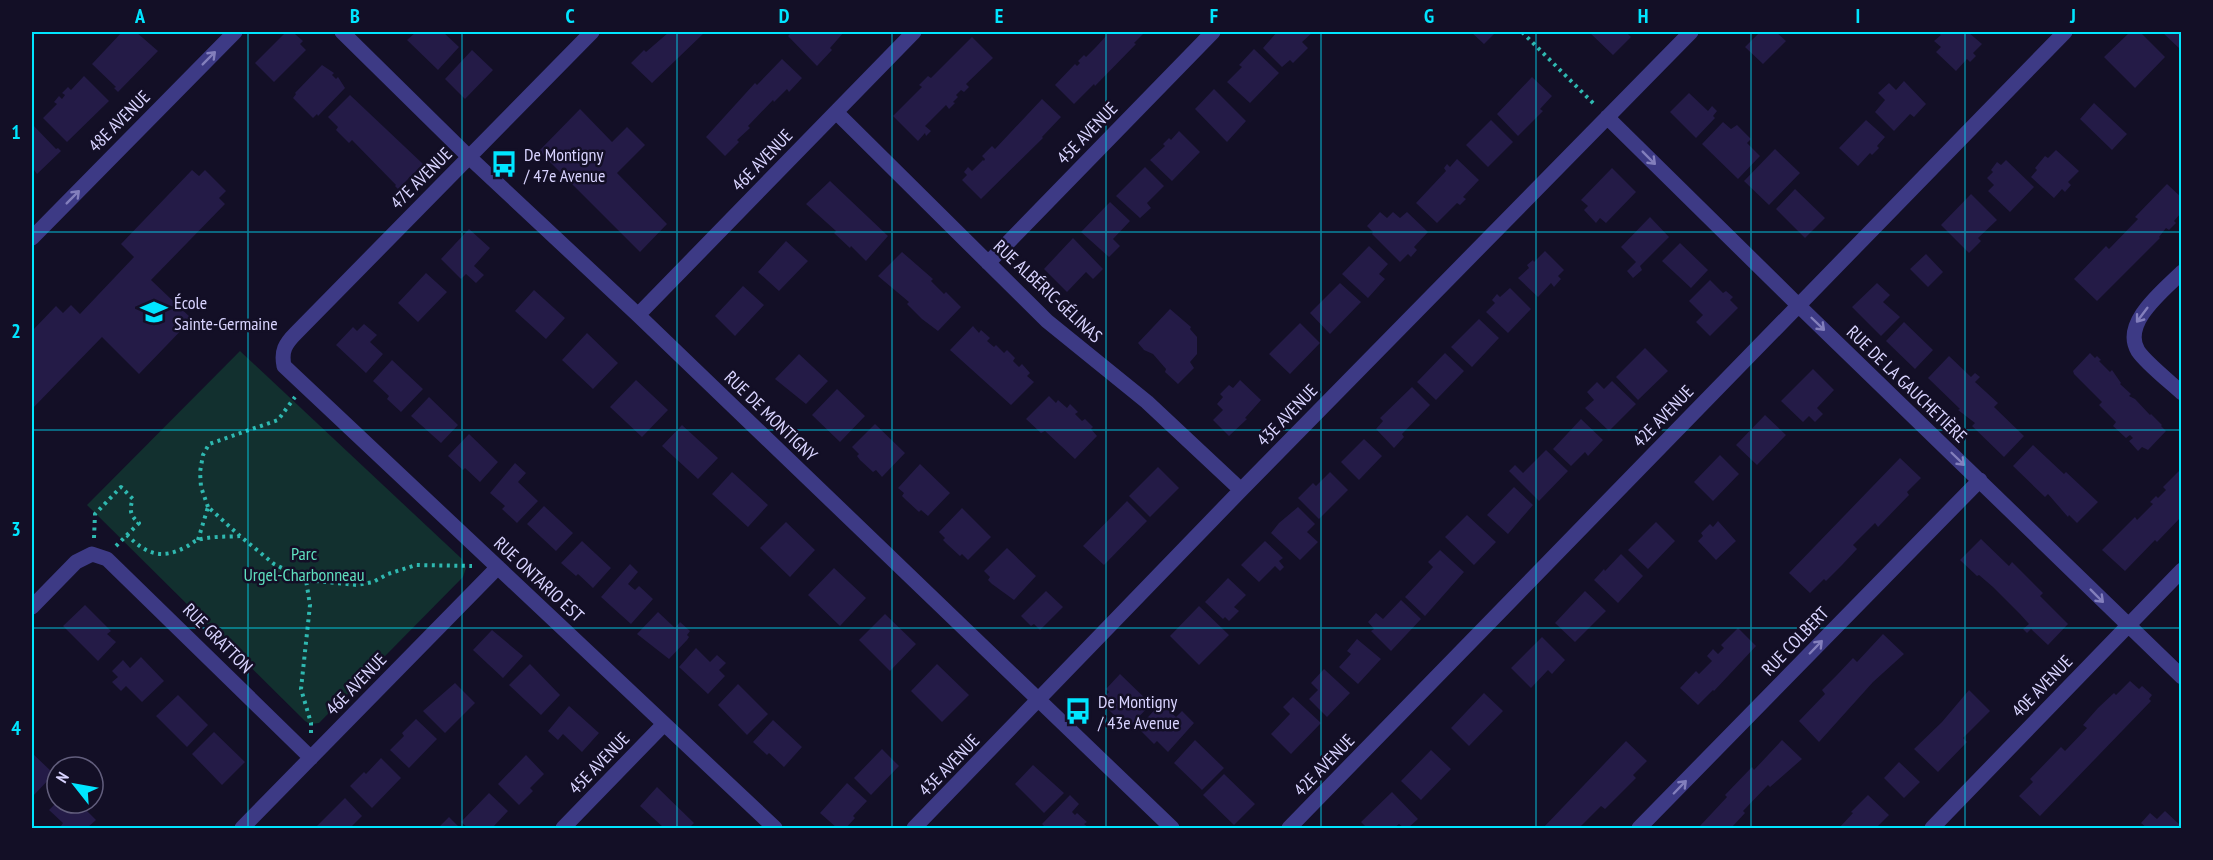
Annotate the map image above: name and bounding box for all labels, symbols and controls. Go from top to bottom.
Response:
text: A [134,3,146,29]
text: B [350,3,360,29]
text: C [565,3,575,29]
text: D [779,3,790,29]
text: E [995,3,1003,29]
text: F [1210,3,1218,29]
text: G [1424,3,1434,29]
text: H [1638,3,1648,29]
text: I [1856,3,1860,29]
text: J [2069,3,2076,29]
one-way arrow [202,50,217,65]
street label: 48E AVENUE [83,85,155,157]
street label: 45E AVENUE [1052,97,1122,169]
text: 1 [11,119,21,145]
street label: 46E AVENUE [727,124,797,196]
street label: 47E AVENUE [385,142,457,214]
place label: De Montigny / 47e Avenue [523,143,605,187]
bus stop icon: De Montigny / 47e Avenue [489,149,519,179]
one-way arrow [1641,150,1656,165]
one-way arrow [65,189,80,204]
street label: RUE ALBÉRIC-GÉLINAS [989,235,1107,348]
place label: École Sainte-Germaine [174,291,278,335]
school or university icon: École Sainte-Germaine [139,297,169,327]
one-way arrow [2136,307,2149,323]
one-way arrow [1810,317,1825,332]
text: 2 [11,318,21,344]
street label: RUE DE LA GAUCHETIÈRE [1842,321,1972,447]
street label: RUE DE MONTIGNY [720,366,823,467]
street label: 43E AVENUE [1252,379,1322,451]
street label: 42E AVENUE [1628,380,1698,452]
one-way arrow [1951,452,1966,467]
text: 3 [11,516,21,542]
street label: RUE ONTARIO EST [489,531,589,627]
park label: Parc Urgel-Charbonneau [243,542,365,586]
one-way arrow [2090,589,2105,603]
street label: RUE GRATTON [178,598,258,678]
street label: RUE COLBERT [1757,602,1833,680]
one-way arrow [1809,640,1824,655]
street label: 46E AVENUE [321,648,391,720]
street label: 40E AVENUE [2007,650,2077,722]
place label: De Montigny / 43e Avenue [1097,690,1180,734]
bus stop icon: De Montigny / 43e Avenue [1063,696,1093,726]
text: 4 [11,715,21,741]
street label: 45E AVENUE [564,727,634,799]
street label: 43E AVENUE [914,729,984,801]
street label: 42E AVENUE [1289,729,1359,801]
north arrow [45,755,105,815]
text: N [51,768,73,786]
one-way arrow [1673,779,1687,794]

